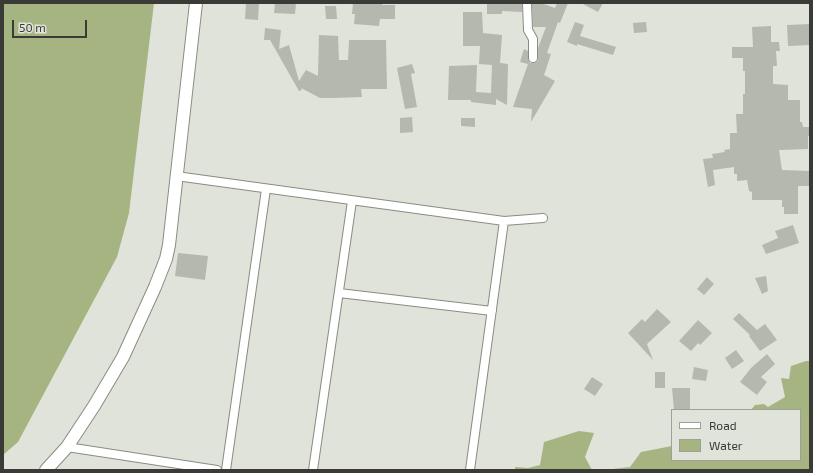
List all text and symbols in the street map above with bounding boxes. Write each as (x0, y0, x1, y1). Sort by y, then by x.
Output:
scale bar (14, 12, 89, 38)
text: 50 m (19, 20, 46, 34)
legend (671, 409, 801, 461)
text: Road (709, 418, 737, 432)
text: Water (709, 438, 743, 452)

